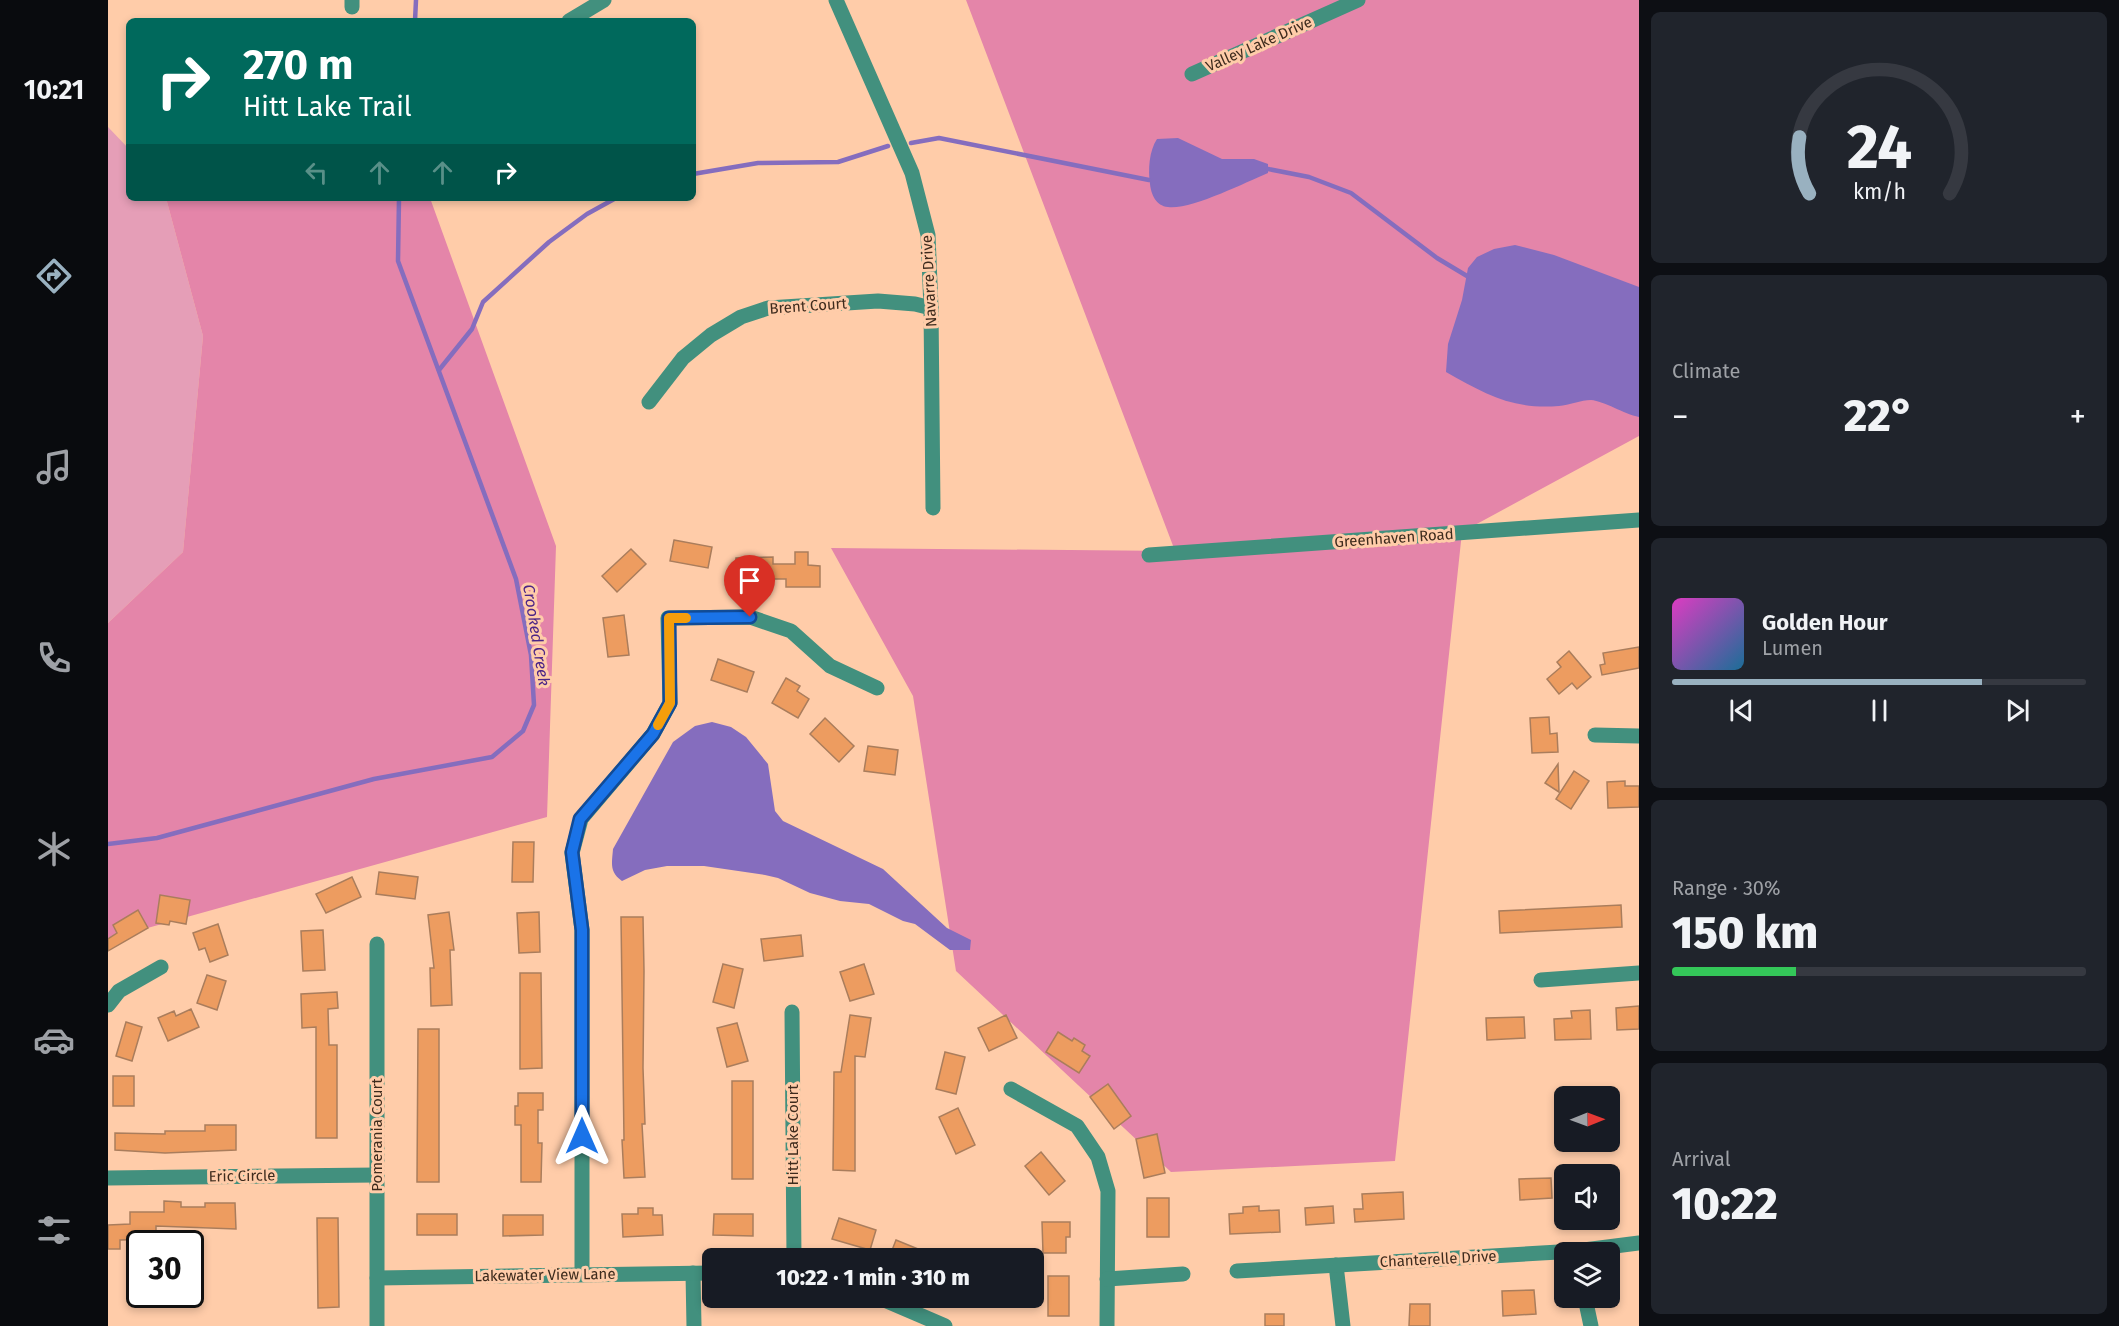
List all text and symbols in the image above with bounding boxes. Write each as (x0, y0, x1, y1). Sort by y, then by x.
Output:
street label: Valley Lake Drive (1203, 13, 1315, 75)
text: 270 m (243, 40, 354, 90)
icon: right (144, 42, 222, 120)
text: 10:21 (24, 74, 84, 106)
text: Hitt Lake Trail (243, 91, 412, 123)
text: 24 (1846, 111, 1912, 186)
icon: left (300, 156, 333, 189)
icon: ahead (363, 156, 396, 189)
icon: ahead (426, 156, 459, 189)
icon: right (489, 156, 522, 189)
text: km/h (1852, 180, 1906, 206)
street label: Navarre Drive (918, 235, 940, 327)
icon: directions (33, 255, 75, 297)
street label: Brent Court (769, 294, 848, 318)
text: Climate (1672, 359, 1740, 383)
text: 22° (1844, 389, 1914, 443)
text: − (1672, 397, 1689, 437)
text: + (2070, 397, 2086, 437)
icon: music (33, 446, 75, 488)
street label: Greenhaven Road (1334, 525, 1454, 551)
pin (724, 555, 775, 617)
icon: arrive (733, 564, 766, 597)
water label: Crooked Creek (519, 583, 554, 688)
text: Golden Hour (1762, 609, 1888, 636)
text: Lumen (1762, 636, 1823, 660)
icon: phone (33, 637, 75, 679)
icon: previous (1725, 694, 1758, 727)
icon: pause (1863, 694, 1896, 727)
icon: next (2001, 694, 2034, 727)
icon: climate (33, 828, 75, 870)
text: Range · 30% (1672, 876, 1781, 900)
text: 150 km (1672, 906, 1818, 960)
icon: car (33, 1019, 75, 1061)
street label: Pomerania Court (368, 1078, 386, 1192)
street label: Hitt Lake Court (784, 1084, 802, 1186)
north arrow (1554, 1086, 1620, 1152)
map controls (1554, 1086, 1620, 1308)
position arrow (550, 1104, 614, 1168)
text: Arrival (1672, 1147, 1731, 1171)
button: sound (1554, 1164, 1620, 1230)
street label: Eric Circle (209, 1166, 275, 1186)
text: 10:22 (1672, 1177, 1778, 1231)
icon: filters (33, 1209, 75, 1251)
speed limit sign: 30 (126, 1230, 204, 1308)
button: layers (1554, 1242, 1620, 1308)
street label: Chanterelle Drive (1379, 1247, 1497, 1271)
text: 10:22 · 1 min · 310 m (776, 1264, 970, 1291)
street label: Lakewater View Lane (474, 1265, 616, 1285)

